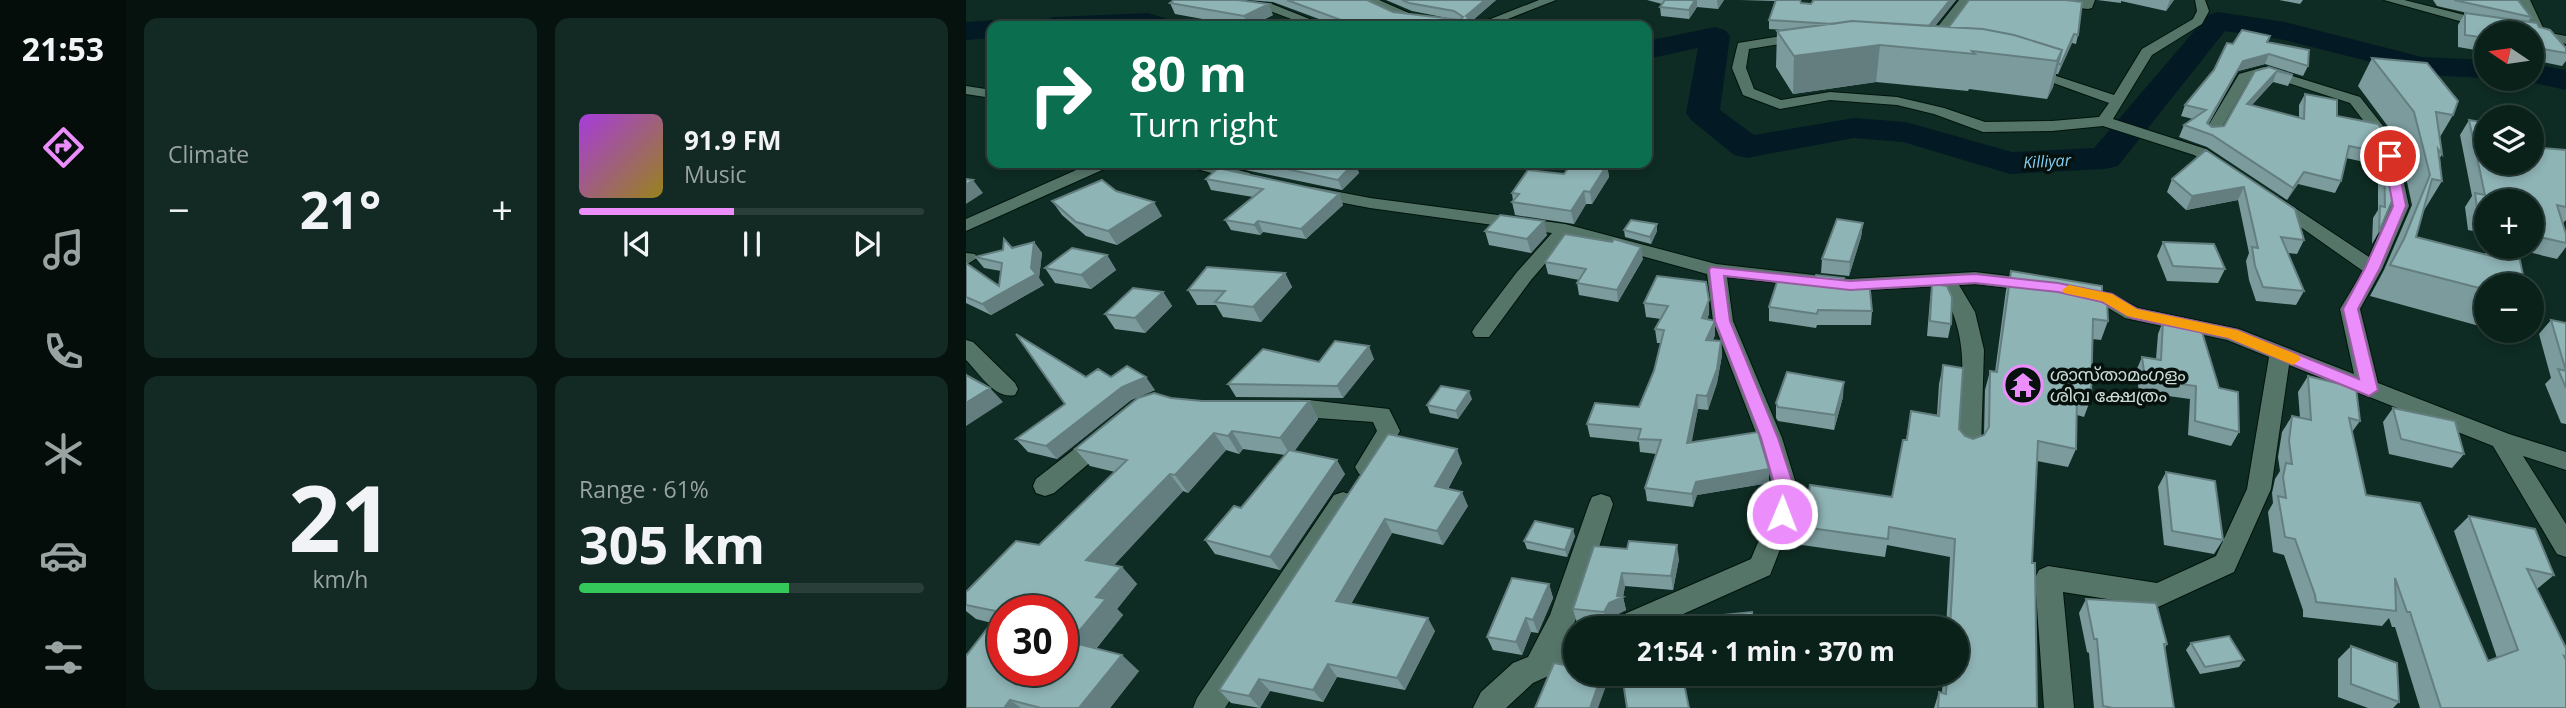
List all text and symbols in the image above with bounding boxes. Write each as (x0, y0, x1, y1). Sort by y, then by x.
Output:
north arrow (2474, 21, 2544, 91)
map controls (2474, 21, 2544, 343)
text: 21:53 (22, 27, 104, 70)
text: 80 m (1130, 40, 1247, 106)
icon: right (1015, 49, 1106, 140)
text: Turn right (1130, 103, 1278, 146)
button: layers (2474, 105, 2544, 175)
text: 91.9 FM (684, 122, 782, 158)
icon: directions (39, 123, 88, 172)
pin (2360, 126, 2420, 186)
icon: arrive (2371, 137, 2409, 175)
text: Climate (168, 138, 249, 170)
water label: Killiyar (2023, 149, 2072, 173)
text: Music (684, 158, 747, 190)
text: 21° (300, 173, 381, 244)
text: − (168, 183, 190, 235)
text: + (491, 183, 513, 235)
button: + (2474, 189, 2544, 259)
icon: music (39, 225, 88, 274)
icon: previous (618, 225, 656, 263)
icon: pause (733, 225, 771, 263)
icon: next (848, 225, 886, 263)
button: − (2474, 273, 2544, 343)
icon: phone (39, 327, 88, 376)
place label: ശാസ്താമംഗളം ശിവ ക്ഷേത്രം (2050, 362, 2186, 407)
temple icon: ശാസ്താമംഗളം ശിവ ക്ഷേത്രം (2002, 364, 2044, 406)
icon: climate (39, 429, 88, 478)
text: 21 (288, 455, 393, 579)
text: Range · 61% (579, 473, 709, 505)
position arrow (1745, 477, 1819, 551)
text: 305 km (579, 508, 765, 579)
icon: car (39, 531, 88, 580)
text: km/h (313, 563, 368, 595)
speed limit sign: 30 (987, 595, 1078, 686)
icon: filters (39, 633, 88, 682)
text: 21:54 · 1 min · 370 m (1637, 633, 1895, 669)

